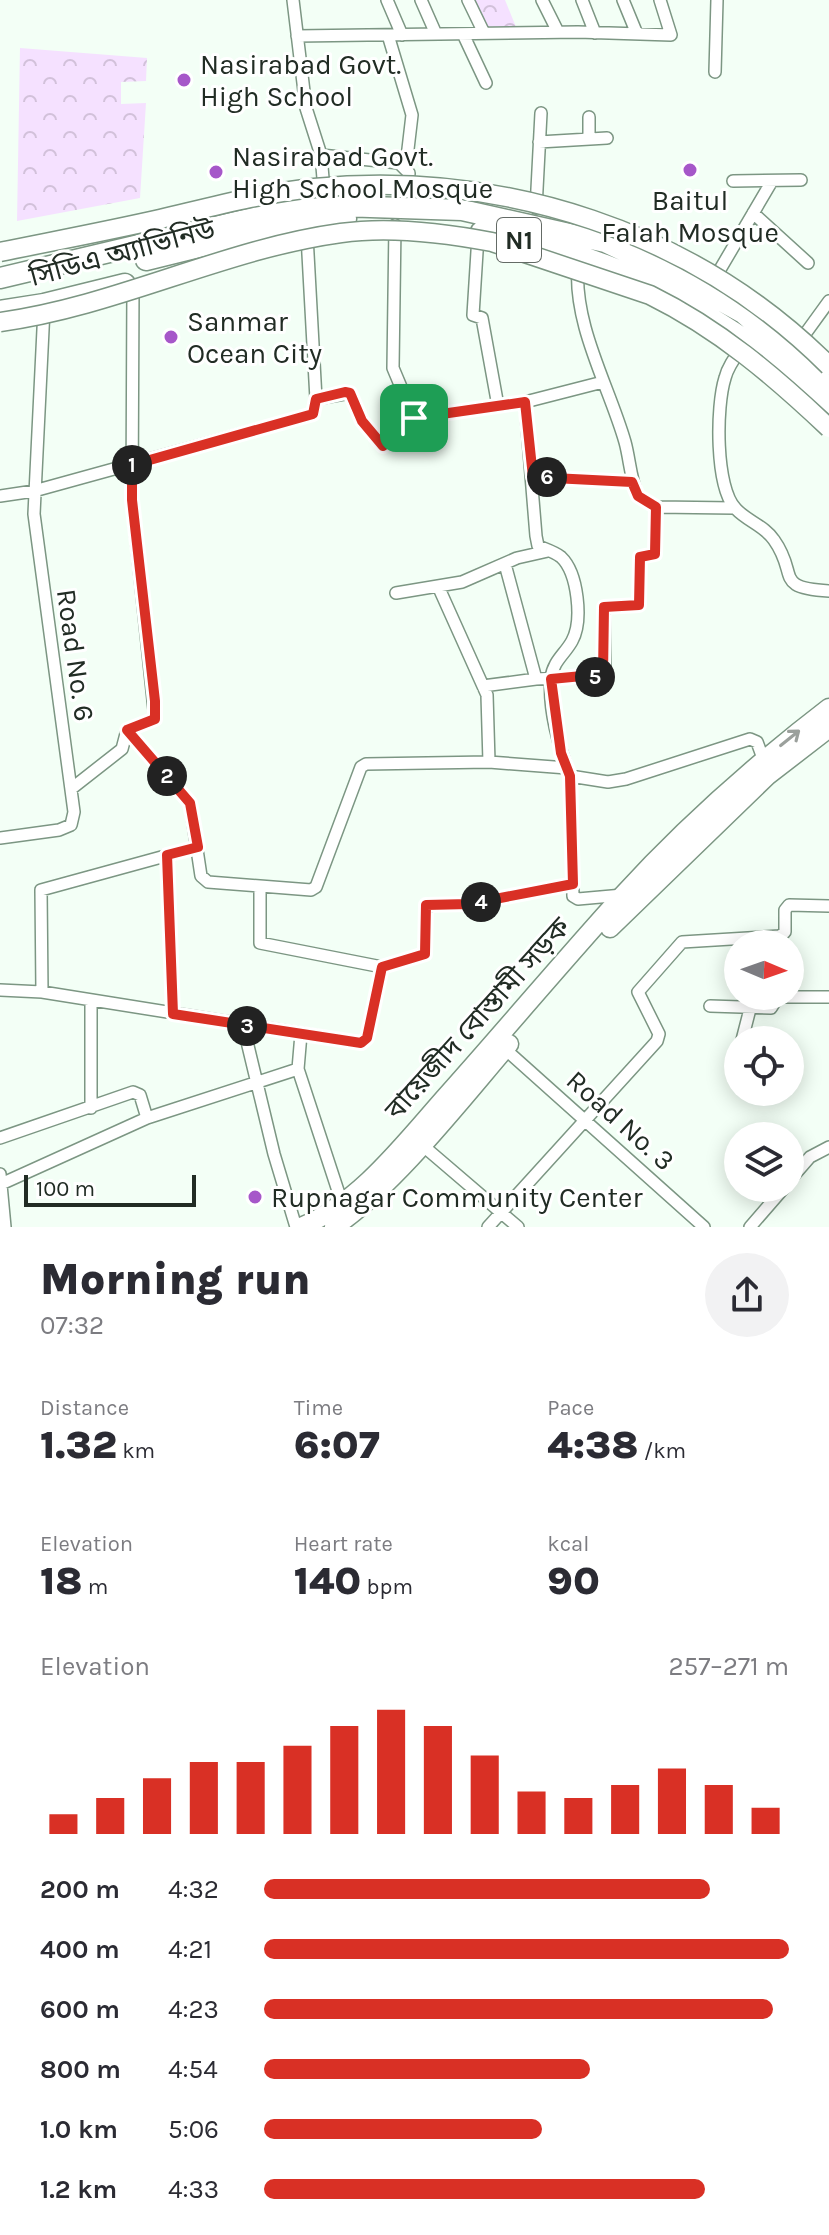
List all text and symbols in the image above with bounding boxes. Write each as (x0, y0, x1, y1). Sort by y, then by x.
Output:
place label: Nasirabad Govt. High School (200, 48, 401, 113)
marker: Nasirabad Govt. High School (175, 71, 193, 89)
place label: Nasirabad Govt. High School Mosque (232, 140, 493, 205)
marker: Baitul Falah Mosque (681, 161, 699, 179)
marker: Nasirabad Govt. High School Mosque (207, 163, 225, 181)
place label: Baitul Falah Mosque (601, 184, 779, 249)
street label: সিডিএ অ্যাভিনিউ (25, 212, 220, 293)
road number: N1 (497, 218, 541, 262)
place label: Sanmar Ocean City (187, 305, 322, 370)
marker: Sanmar Ocean City (162, 328, 180, 346)
pin (380, 384, 448, 452)
icon: arrive (392, 396, 436, 440)
pin: 1 (112, 445, 152, 485)
text: 1 (128, 452, 136, 478)
pin: 6 (527, 457, 567, 497)
text: 6 (540, 464, 554, 490)
street label: Road No. 6 (50, 587, 101, 723)
pin: 5 (575, 657, 615, 697)
text: 5 (589, 664, 601, 690)
one-way arrow (779, 729, 800, 747)
pin: 2 (147, 756, 187, 796)
text: 2 (160, 763, 174, 789)
pin: 4 (461, 882, 501, 922)
text: 4 (474, 889, 488, 915)
street label: বায়েজীদ বোস্তামী সড়ক (377, 910, 577, 1127)
north arrow (724, 930, 804, 1010)
map controls (724, 930, 804, 1202)
pin: 3 (227, 1006, 267, 1046)
text: 3 (240, 1013, 254, 1039)
button: locate (724, 1026, 804, 1106)
street label: Road No. 3 (560, 1063, 681, 1177)
button: layers (724, 1122, 804, 1202)
scale bar (24, 1171, 196, 1207)
text: 100 m (36, 1176, 95, 1202)
place label: Rupnagar Community Center (271, 1181, 643, 1214)
marker: Rupnagar Community Center (246, 1188, 264, 1206)
button: share (705, 1253, 789, 1337)
text: Morning run (40, 1254, 311, 1305)
text: 07:32 (40, 1310, 104, 1341)
text: Distance (40, 1395, 129, 1421)
text: Time (294, 1395, 343, 1421)
text: Pace (547, 1395, 594, 1421)
text: 1.32 (40, 1421, 117, 1468)
text: 6:07 (294, 1421, 380, 1468)
text: 4:38 (547, 1421, 639, 1468)
text: km (117, 1438, 155, 1464)
text: /km (639, 1438, 686, 1464)
text: Elevation (40, 1531, 133, 1557)
text: Heart rate (294, 1531, 393, 1557)
text: kcal (547, 1531, 589, 1557)
text: 18 (40, 1557, 83, 1604)
text: 140 (294, 1557, 361, 1604)
text: 90 (547, 1557, 600, 1604)
text: m (83, 1574, 108, 1600)
text: bpm (361, 1574, 413, 1600)
text: Elevation (40, 1651, 150, 1682)
text: 257–271 m (668, 1651, 789, 1682)
text: 200 m (40, 1874, 120, 1905)
text: 4:32 (168, 1874, 219, 1905)
text: 400 m (40, 1934, 120, 1965)
text: 4:21 (168, 1934, 212, 1965)
text: 600 m (40, 1994, 120, 2025)
text: 4:23 (168, 1994, 219, 2025)
text: 800 m (40, 2054, 121, 2085)
text: 4:54 (168, 2054, 218, 2085)
text: 1.0 km (40, 2114, 118, 2145)
text: 5:06 (168, 2114, 219, 2145)
text: 1.2 km (40, 2174, 117, 2205)
text: 4:33 (168, 2174, 219, 2205)

